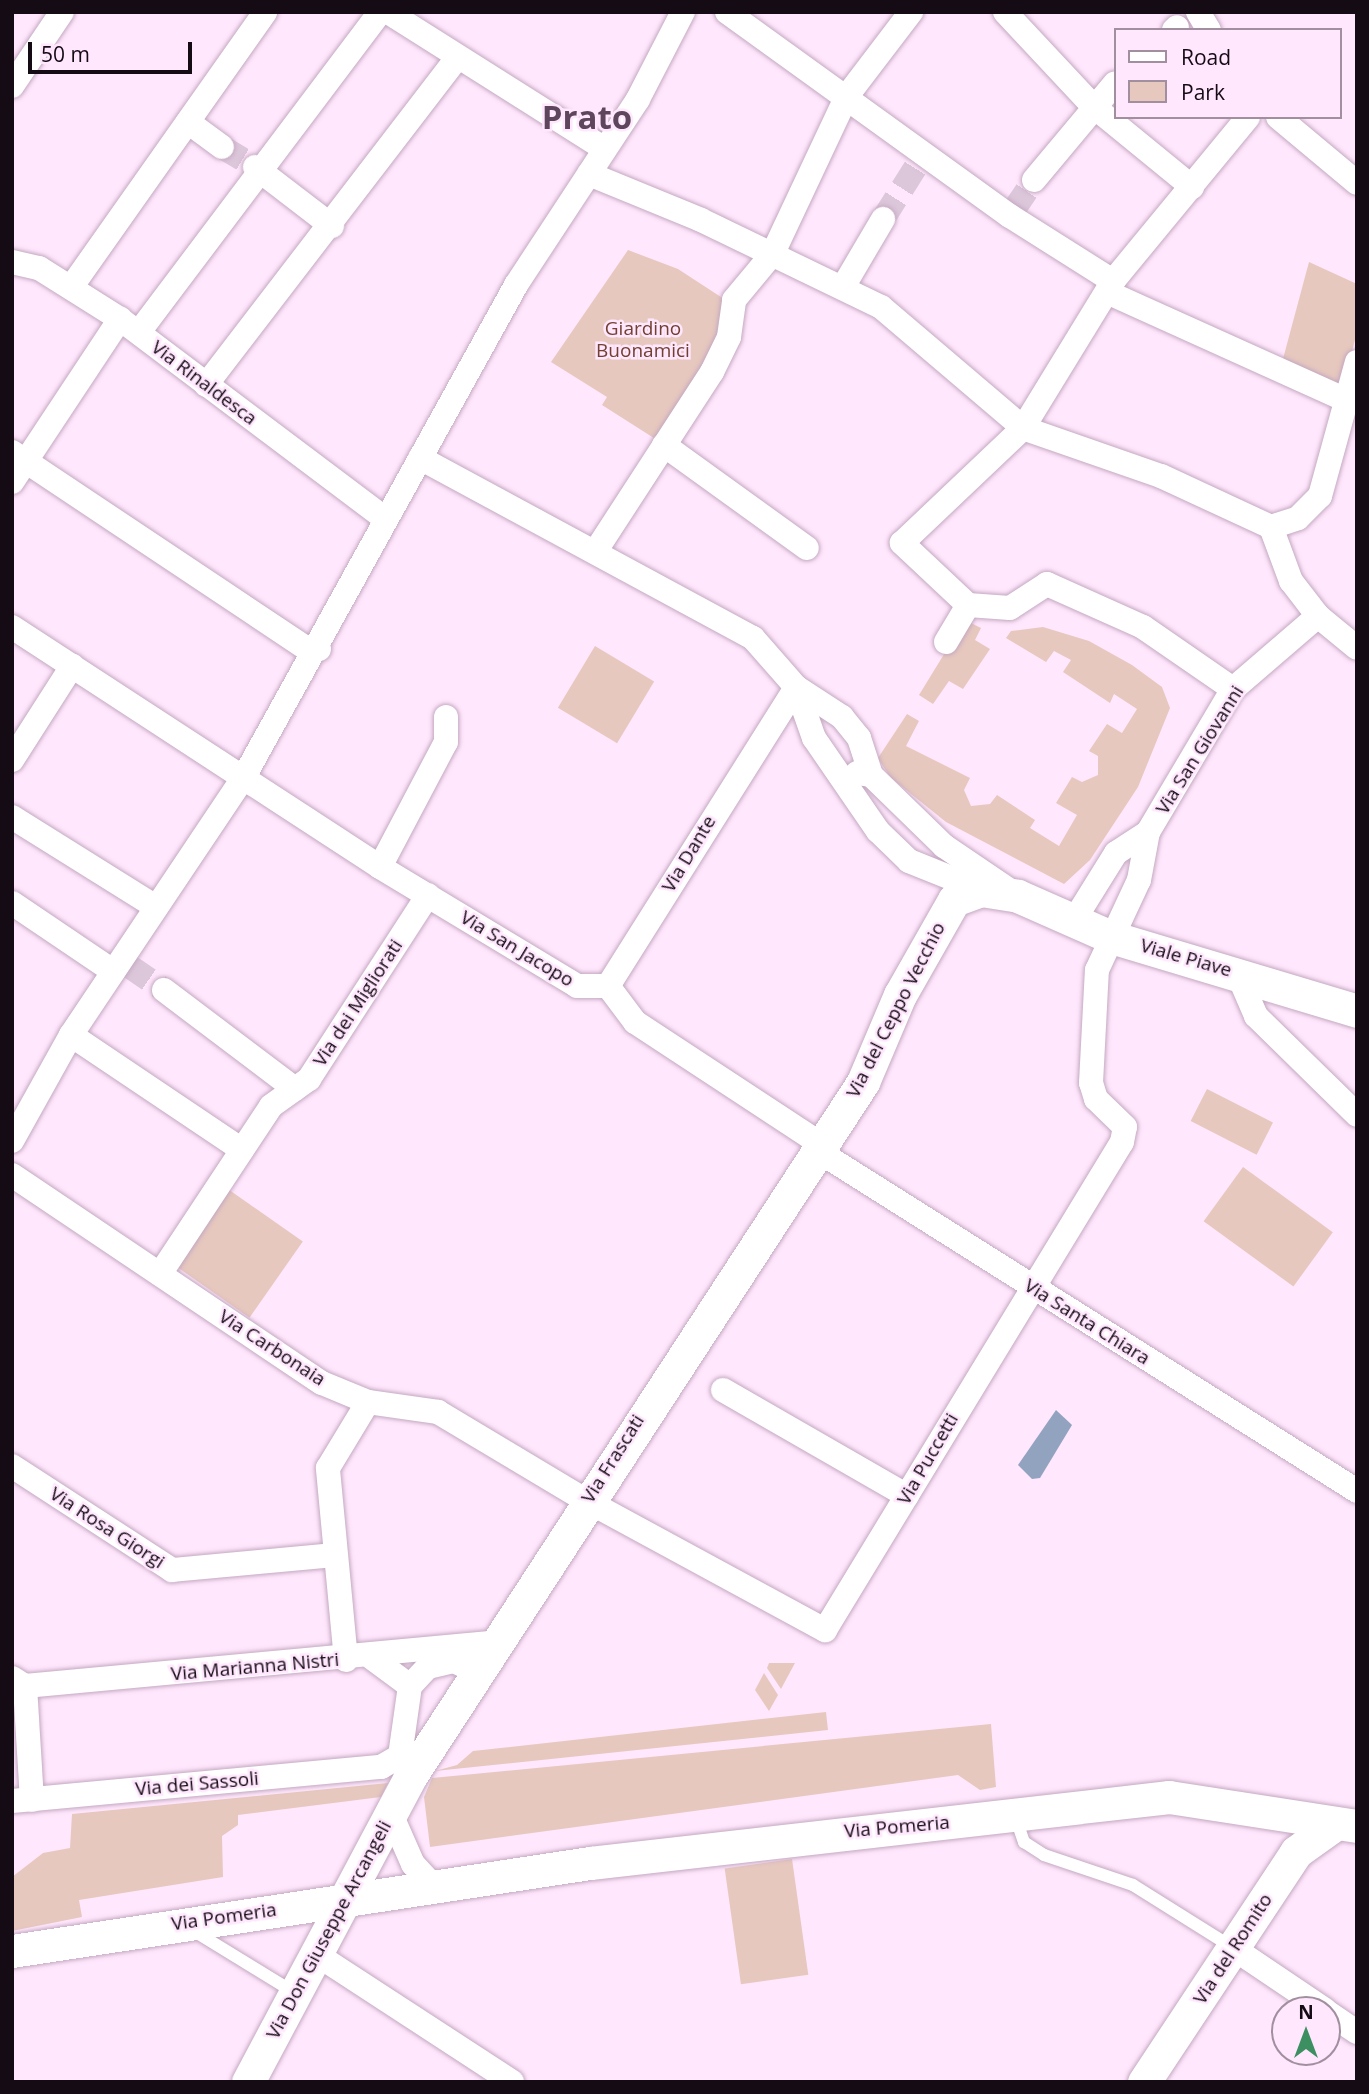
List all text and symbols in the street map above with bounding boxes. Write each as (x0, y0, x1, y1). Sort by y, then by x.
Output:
scale bar (32, 28, 196, 72)
legend (1114, 28, 1341, 119)
text: 50 m (41, 40, 90, 68)
text: Road (1181, 43, 1231, 71)
text: Park (1181, 78, 1225, 106)
district label: Prato (542, 97, 632, 137)
park label: Giardino Buonamici (596, 318, 690, 362)
street label: Via Rinaldesca (147, 336, 261, 430)
street label: Via San Giovanni (1151, 681, 1249, 819)
street label: Via Dante (657, 812, 721, 896)
street label: Via San Jacopo (456, 906, 578, 992)
street label: Via del Ceppo Vecchio (842, 918, 950, 1102)
street label: Viale Piave (1138, 934, 1234, 982)
street label: Via dei Migliorati (308, 935, 408, 1071)
street label: Via Santa Chiara (1020, 1274, 1154, 1370)
street label: Via Carbonaia (214, 1305, 330, 1391)
street label: Via Puccetti (893, 1409, 963, 1509)
street label: Via Frascati (577, 1411, 649, 1507)
street label: Via Rosa Giorgi (45, 1482, 169, 1574)
street label: Via Marianna Nistri (170, 1648, 340, 1686)
street label: Via dei Sassoli (134, 1767, 260, 1801)
street label: Via Pomeria (843, 1811, 951, 1843)
street label: Via Don Giuseppe Arcangeli (262, 1817, 396, 2043)
street label: Via del Romito (1189, 1889, 1277, 2009)
street label: Via Pomeria (170, 1898, 278, 1936)
north arrow (1271, 1996, 1341, 2066)
text: N (1298, 1999, 1314, 2025)

